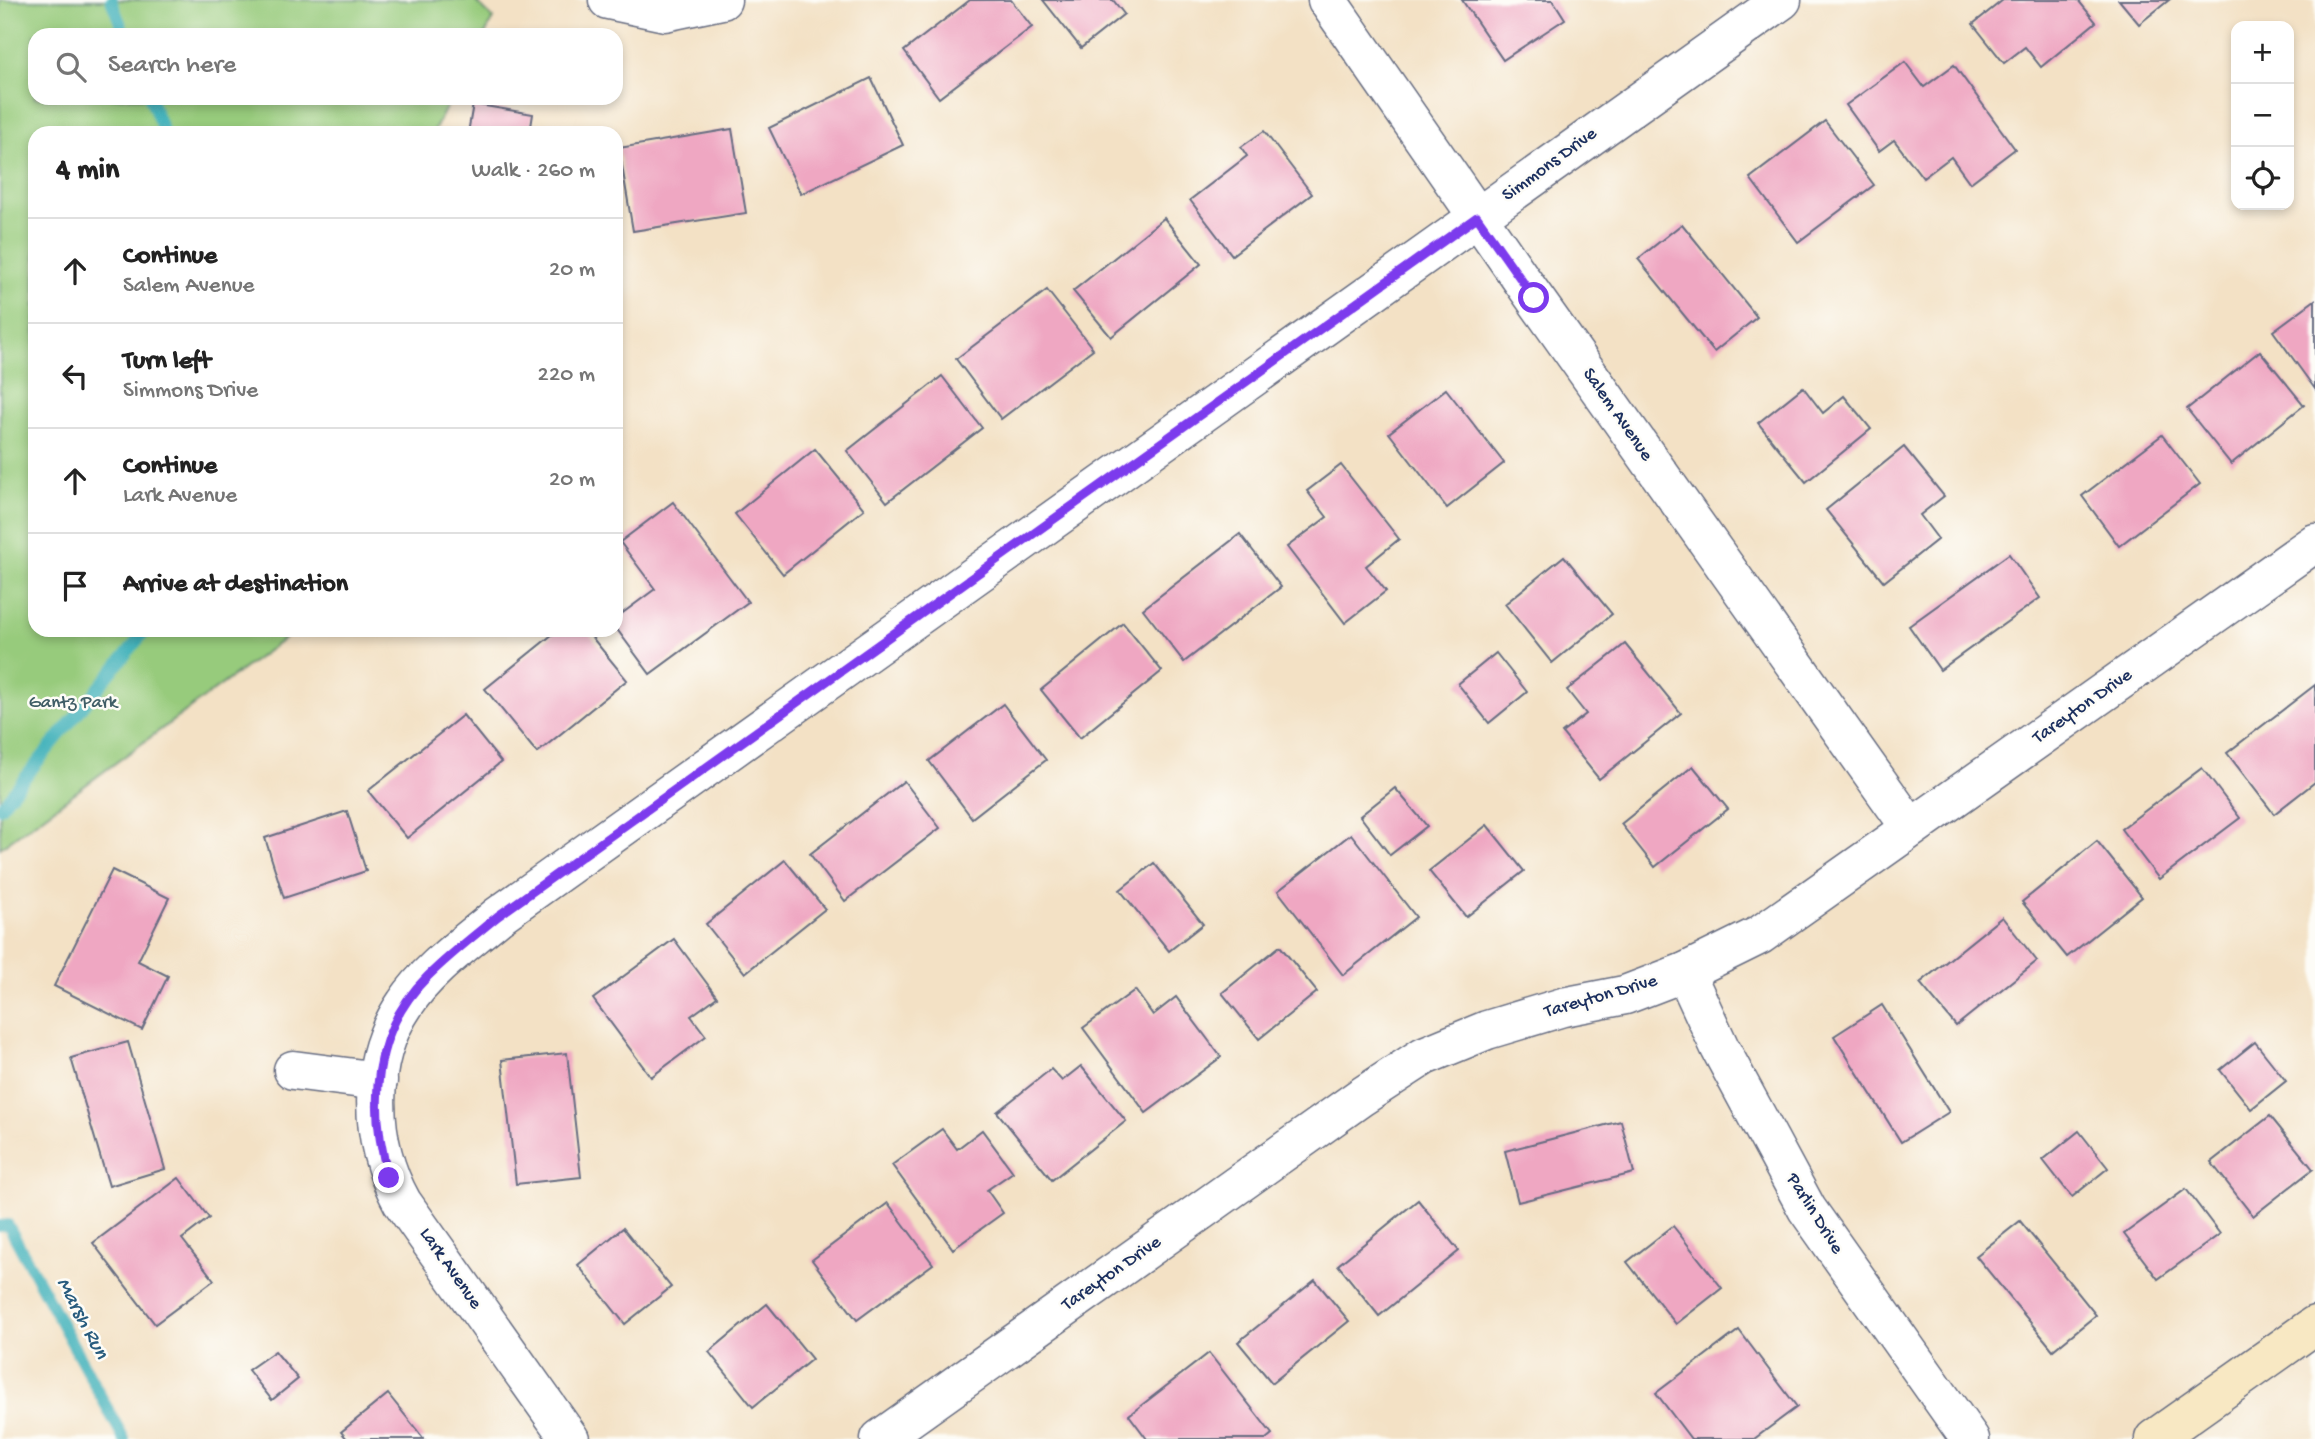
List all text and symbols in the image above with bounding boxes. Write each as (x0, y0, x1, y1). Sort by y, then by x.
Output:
map controls (2231, 21, 2294, 210)
button: + (2231, 21, 2294, 84)
search box (28, 28, 623, 105)
icon: search (52, 48, 90, 86)
text: Search here (108, 51, 236, 82)
button: − (2231, 84, 2294, 147)
street label: Simmons Drive (1498, 123, 1602, 207)
button: locate (2231, 147, 2294, 210)
text: 4 min (56, 154, 119, 189)
text: Walk · 260 m (471, 158, 595, 185)
text: Continue (123, 242, 217, 273)
icon: ahead (56, 252, 94, 290)
text: 20 m (549, 257, 595, 284)
text: Salem Avenue (123, 273, 254, 300)
route start (1518, 282, 1549, 313)
text: Turn left (123, 347, 211, 378)
icon: left (56, 357, 94, 395)
text: 220 m (538, 362, 595, 389)
street label: Salem Avenue (1576, 364, 1658, 466)
text: Simmons Drive (123, 378, 258, 405)
text: Continue (123, 452, 217, 483)
icon: ahead (56, 462, 94, 500)
text: 20 m (549, 467, 595, 494)
text: Lark Avenue (123, 483, 237, 510)
icon: arrive (56, 567, 94, 605)
text: Arrive at destination (123, 570, 348, 601)
street label: Tareyton Drive (2028, 664, 2137, 750)
park label: Gantz Park (29, 692, 119, 715)
street label: Tareyton Drive (1541, 970, 1660, 1024)
route end (373, 1162, 404, 1193)
street label: Parlin Drive (1780, 1168, 1848, 1259)
street label: Lark Avenue (414, 1224, 487, 1314)
street label: Tareyton Drive (1057, 1231, 1166, 1317)
water label: Marsh Run (49, 1274, 113, 1365)

